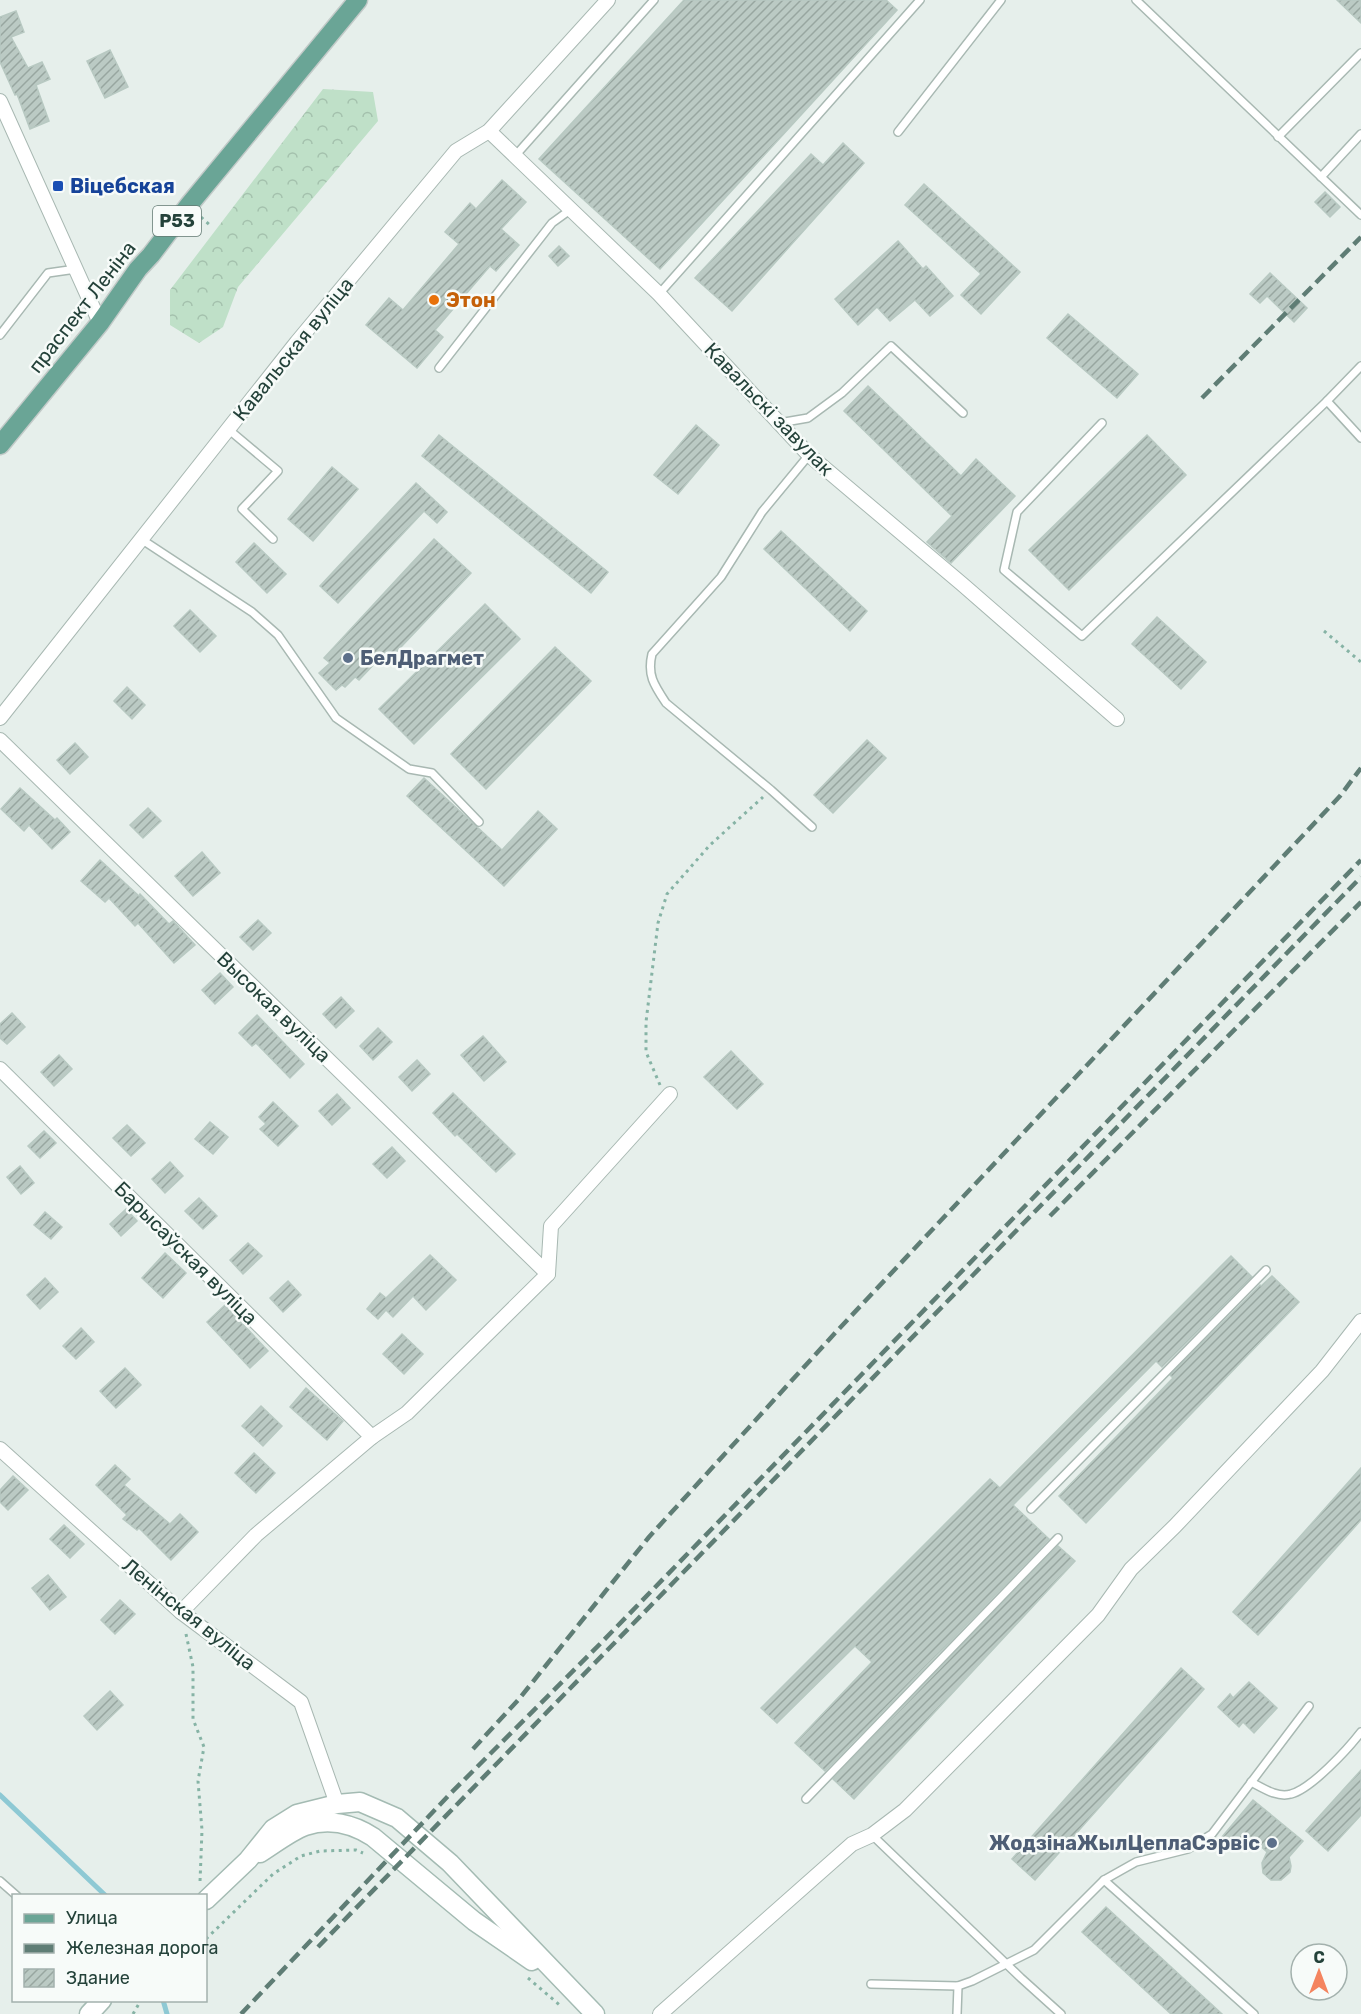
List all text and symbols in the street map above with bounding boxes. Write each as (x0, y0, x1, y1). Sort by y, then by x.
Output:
place label: Віцебская (70, 174, 175, 198)
marker: Віцебская (51, 179, 65, 193)
road number: Р53 (153, 206, 201, 236)
street label: праспект Леніна (23, 236, 141, 378)
street label: Кавальская вуліца (228, 272, 358, 426)
place label: Этон (446, 288, 496, 312)
marker: Этон (427, 293, 441, 307)
street label: Кавальскі завулак (699, 338, 839, 481)
place label: БелДрагмет (360, 646, 484, 670)
marker: БелДрагмет (341, 651, 355, 665)
street label: Высокая вуліца (212, 947, 336, 1067)
street label: Барысаўская вуліца (109, 1176, 263, 1330)
street label: Ленінская вуліца (118, 1553, 260, 1675)
place label: ЖодзінаЖылЦеплаСэрвіс (989, 1831, 1260, 1855)
marker: ЖодзінаЖылЦеплаСэрвіс (1265, 1836, 1279, 1850)
legend (12, 1894, 207, 2002)
text: Улица (66, 1907, 118, 1929)
text: Железная дорога (66, 1937, 219, 1959)
north arrow (1289, 1942, 1349, 2002)
text: С (1313, 1948, 1325, 1967)
text: Здание (66, 1967, 130, 1989)

